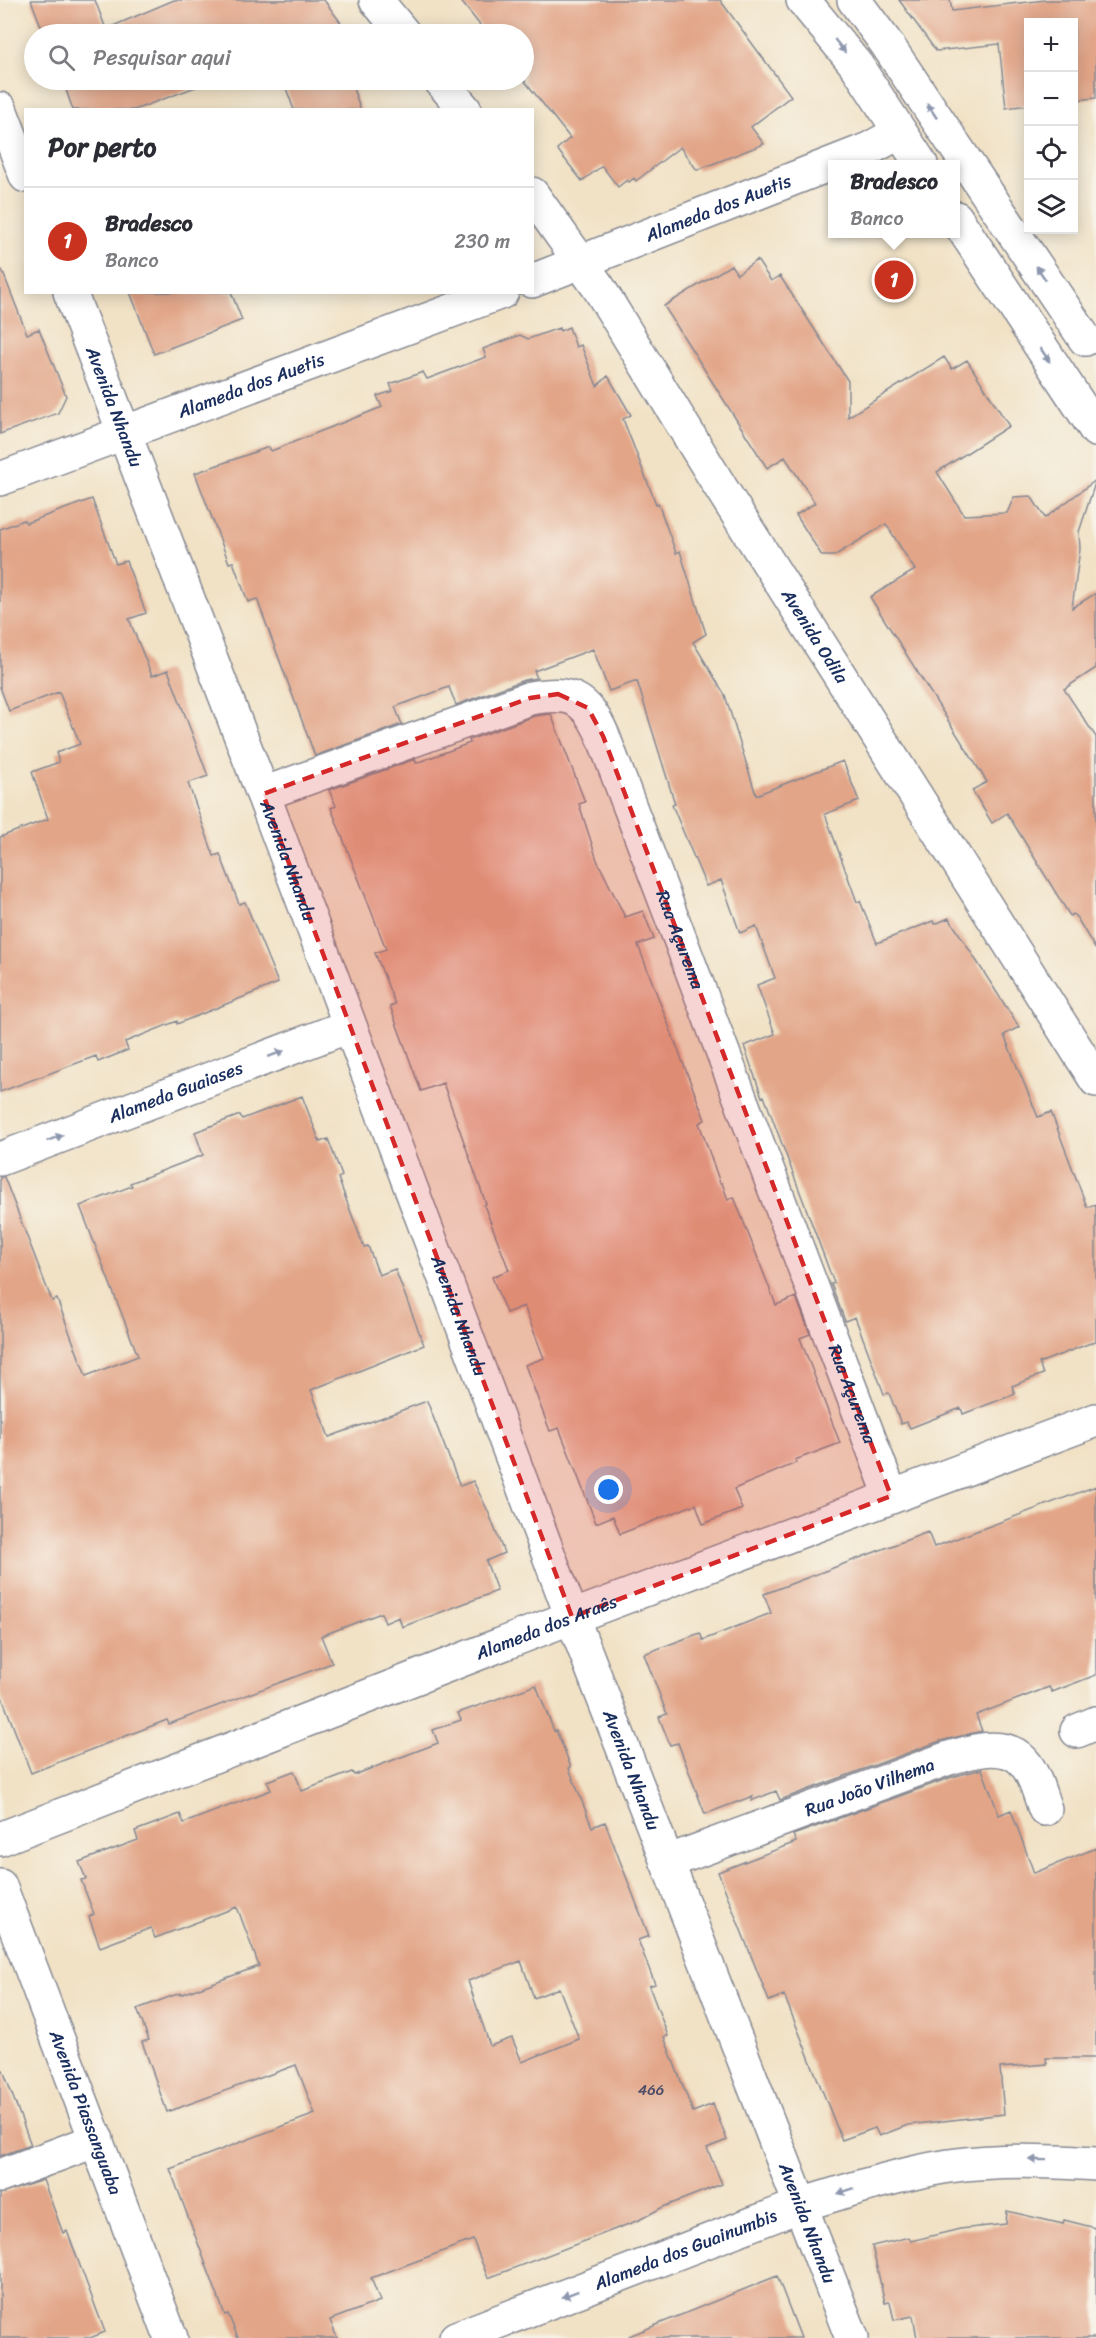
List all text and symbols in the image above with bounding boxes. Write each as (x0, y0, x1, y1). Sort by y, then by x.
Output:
map controls (1024, 18, 1078, 234)
button: + (1024, 18, 1078, 72)
search box (24, 24, 534, 90)
text: Pesquisar aqui (93, 38, 231, 77)
one-way arrow (833, 38, 845, 53)
icon: search (45, 41, 78, 74)
button: − (1024, 72, 1078, 126)
one-way arrow (927, 103, 938, 119)
text: Por perto (48, 124, 156, 170)
button: locate (1024, 126, 1078, 180)
popup (828, 160, 960, 238)
text: Bradesco (850, 162, 938, 201)
street label: Alameda dos Auetis (639, 165, 797, 252)
button: layers (1024, 180, 1078, 234)
text: Banco (850, 201, 904, 236)
text: Bradesco (105, 204, 193, 243)
text: 1 (63, 224, 72, 259)
text: 230 m (454, 224, 510, 259)
text: Banco (105, 243, 159, 278)
pin: 1 (874, 258, 914, 302)
one-way arrow (1035, 265, 1046, 281)
street label: Avenida Nhandu (76, 341, 152, 472)
street label: Alameda dos Auetis (172, 343, 330, 428)
one-way arrow (1039, 347, 1050, 363)
street label: Avenida Odila (772, 581, 858, 691)
street label: Avenida Nhandu (250, 795, 325, 926)
street label: Rua Açurema (647, 885, 714, 995)
one-way arrow (267, 1048, 285, 1058)
street label: Alameda Guaiases (103, 1052, 248, 1133)
one-way arrow (46, 1133, 64, 1143)
street label: Avenida Nhandu (421, 1250, 496, 1381)
street label: Rua Açurema (819, 1340, 886, 1449)
your location (594, 1475, 623, 1504)
street label: Alameda dos Araês (470, 1585, 623, 1669)
street label: Avenida Nhandu (593, 1704, 669, 1835)
street label: Rua João Vilhema (800, 1749, 939, 1826)
street label: Avenida Piassanguaba (39, 2024, 131, 2199)
house number: 466 (638, 2077, 664, 2103)
one-way arrow (1028, 2156, 1047, 2165)
street label: Avenida Nhandu (769, 2157, 845, 2288)
one-way arrow (837, 2186, 855, 2196)
street label: Alameda dos Guainumbis (588, 2199, 782, 2300)
one-way arrow (561, 2289, 579, 2299)

